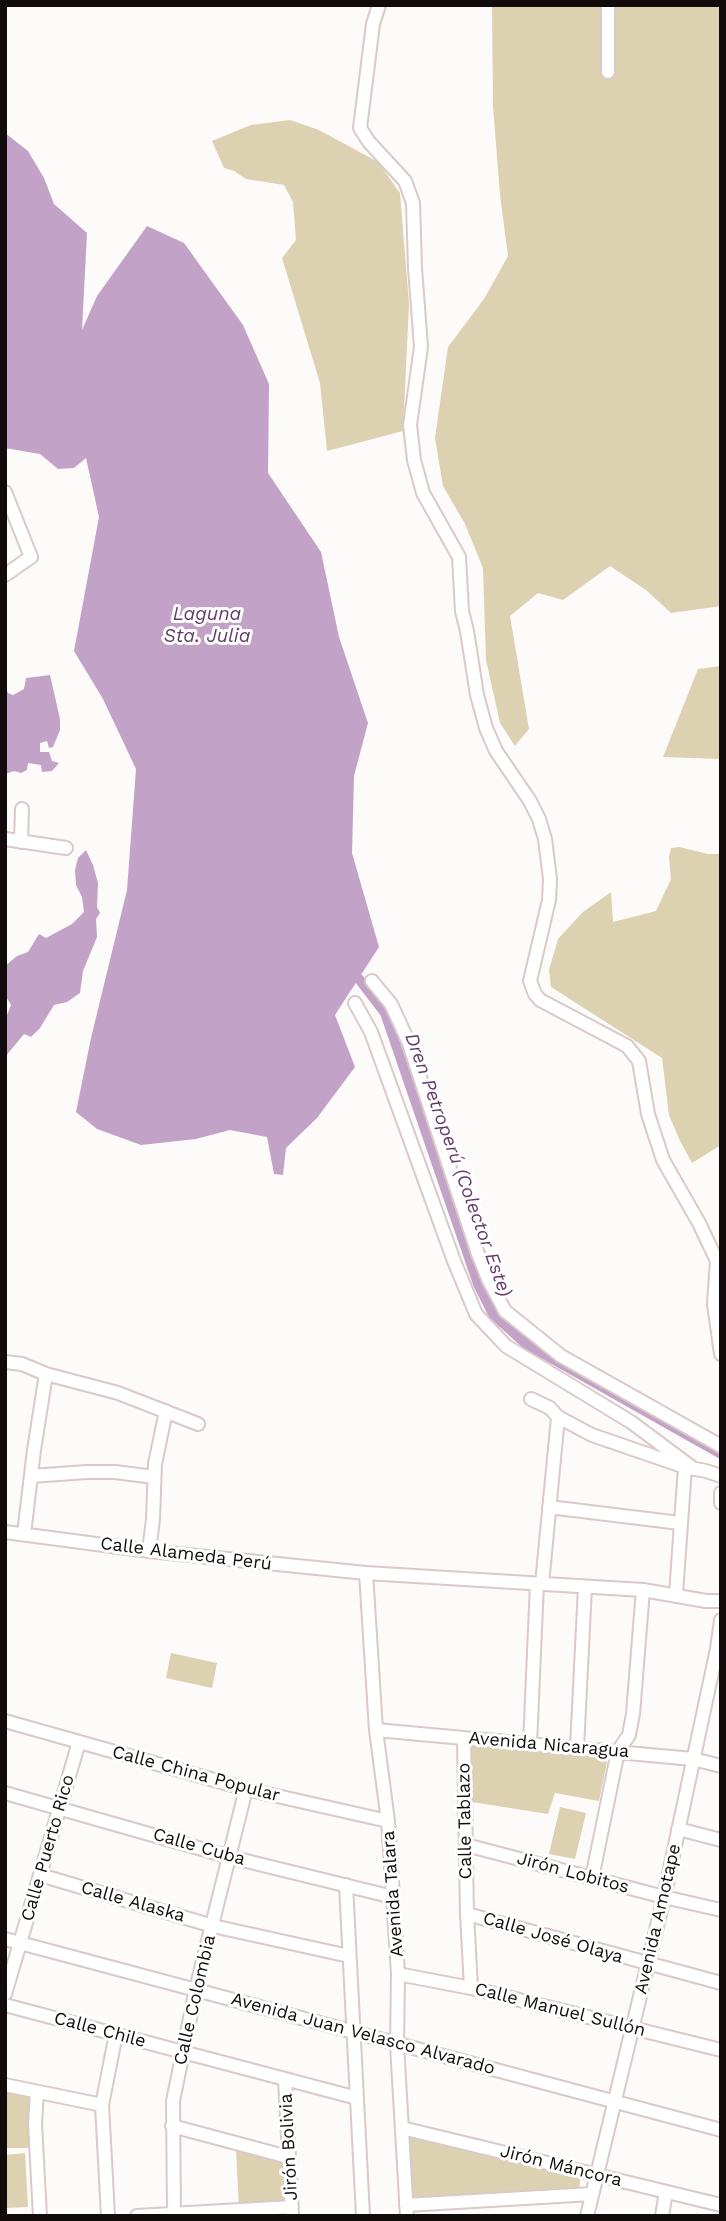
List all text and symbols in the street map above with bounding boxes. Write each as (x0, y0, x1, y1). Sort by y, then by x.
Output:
water label: Laguna Sta. Julia (164, 603, 250, 647)
water label: Dren Petroperú (Colector Este) (400, 1030, 516, 1300)
street label: Calle Alameda Perú (99, 1533, 273, 1575)
street label: Avenida Nicaragua (468, 1727, 630, 1763)
street label: Calle China Popular (110, 1741, 282, 1807)
street label: Calle Tablazo (453, 1763, 477, 1879)
street label: Calle Puerto Rico (17, 1772, 79, 1924)
street label: Calle Cuba (150, 1824, 248, 1870)
street label: Avenida Talara (378, 1830, 408, 1958)
street label: Avenida Amotape (630, 1842, 686, 1996)
street label: Jirón Lobitos (515, 1848, 631, 1898)
street label: Calle Alaska (78, 1877, 188, 1927)
street label: Calle José Olaya (480, 1908, 626, 1968)
street label: Calle Colombia (170, 1933, 220, 2067)
street label: Calle Manuel Sullón (472, 1978, 648, 2042)
street label: Avenida Juan Velasco Alvarado (229, 1988, 497, 2080)
street label: Calle Chile (52, 2007, 148, 2053)
street label: Jirón Bolivia (275, 2093, 303, 2201)
street label: Jirón Máncora (498, 2140, 624, 2192)

